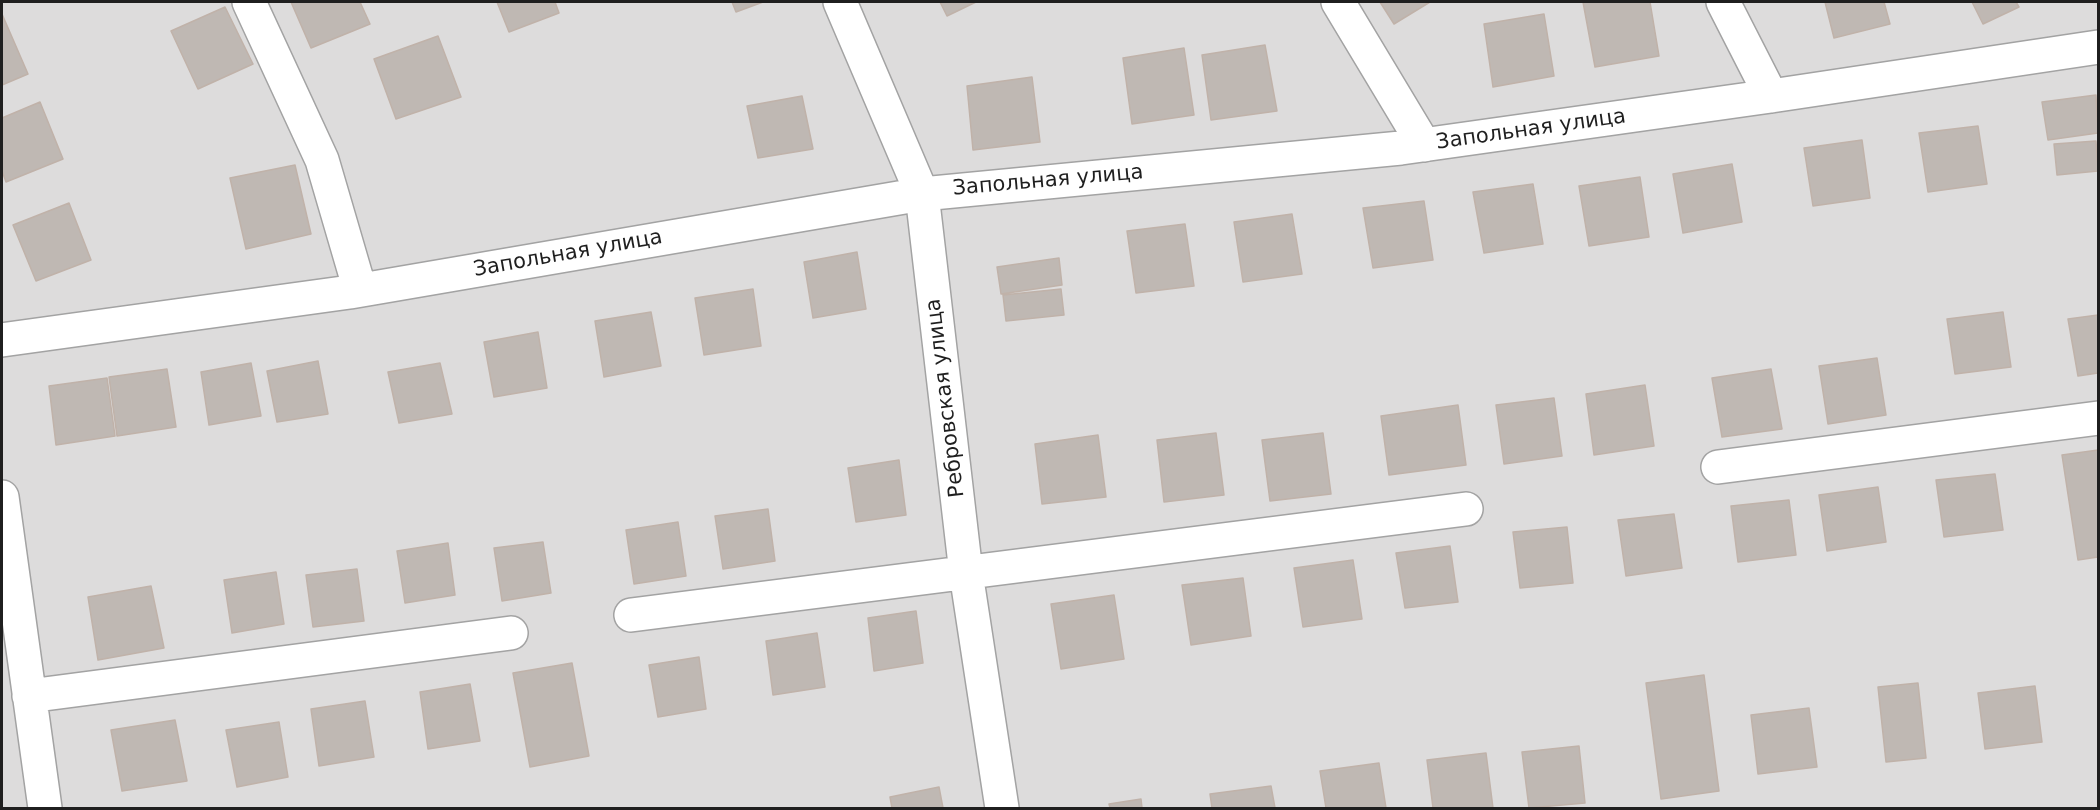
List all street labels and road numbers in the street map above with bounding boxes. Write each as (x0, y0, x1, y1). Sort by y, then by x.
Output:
street label: Запольная улица (1435, 104, 1627, 156)
street label: Запольная улица (952, 160, 1144, 202)
street label: Запольная улица (472, 225, 664, 283)
street label: Ребровская улица (921, 297, 971, 499)

